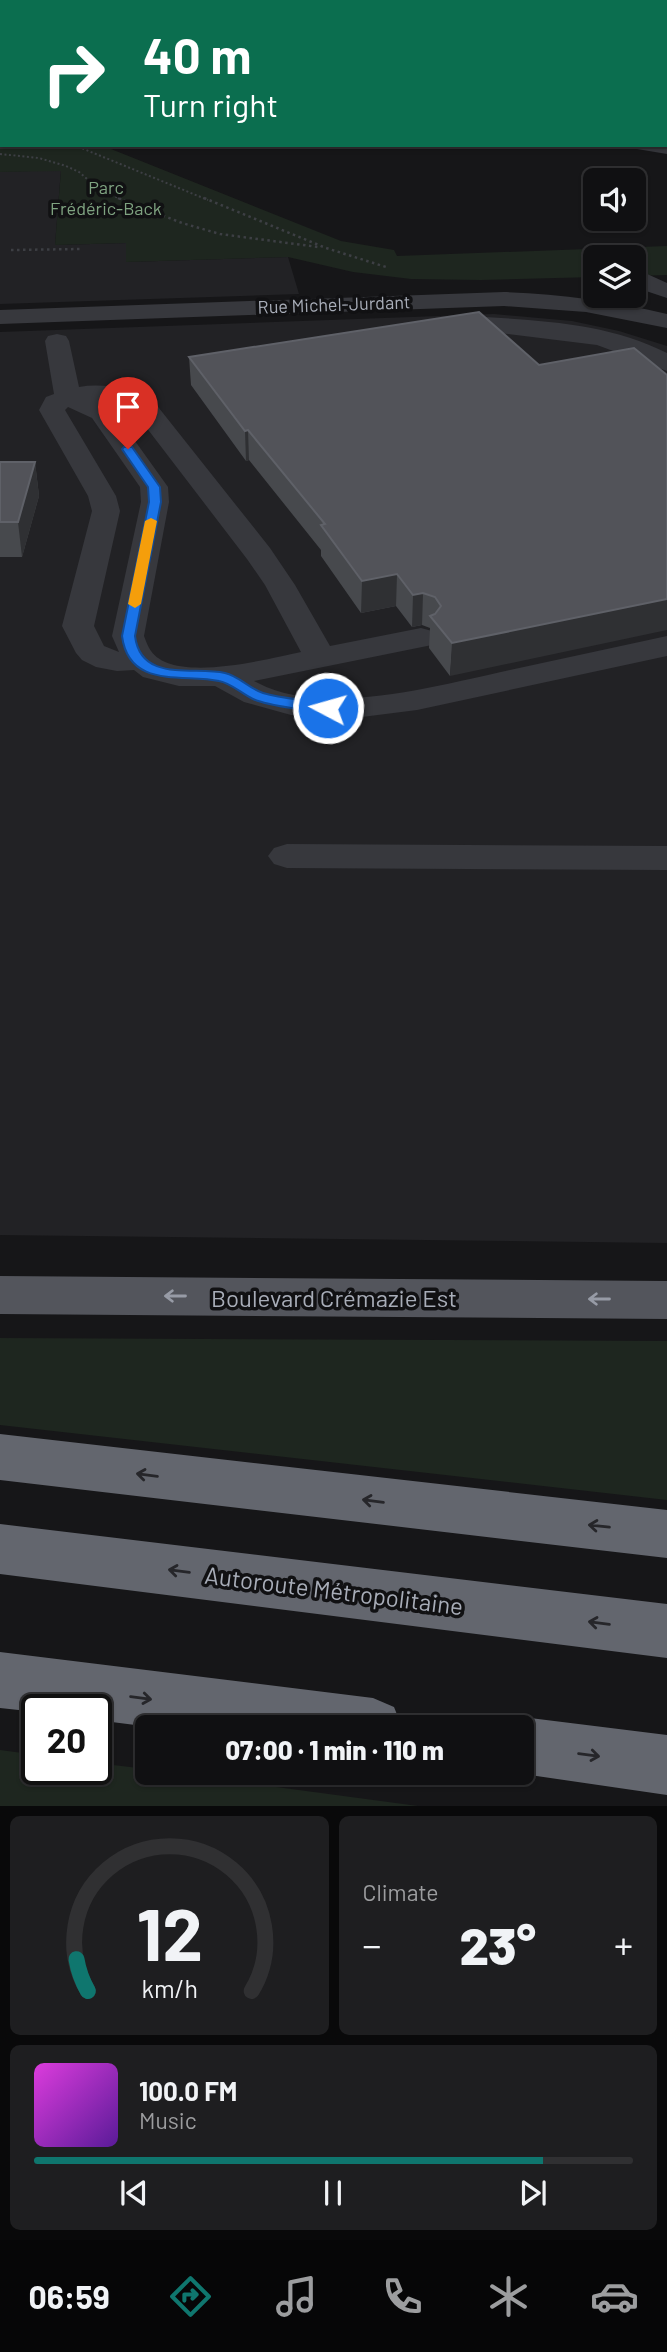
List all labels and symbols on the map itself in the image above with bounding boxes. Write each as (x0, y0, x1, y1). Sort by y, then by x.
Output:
park label: Parc Frédéric-Back (50, 176, 162, 219)
street label: Rue Michel-Jurdant (257, 290, 411, 318)
pin (98, 377, 158, 449)
position arrow (291, 671, 365, 745)
street label: Boulevard Crémazie Est (211, 1283, 457, 1312)
one-way arrow (164, 1289, 187, 1303)
one-way arrow (588, 1292, 611, 1306)
one-way arrow (136, 1468, 159, 1481)
one-way arrow (362, 1494, 385, 1507)
one-way arrow (588, 1520, 611, 1533)
street label: Autoroute Métropolitaine (203, 1560, 465, 1620)
one-way arrow (168, 1565, 191, 1578)
one-way arrow (588, 1616, 611, 1629)
one-way arrow (129, 1691, 151, 1704)
speed limit sign: 20 (21, 1694, 112, 1785)
one-way arrow (577, 1748, 600, 1761)

